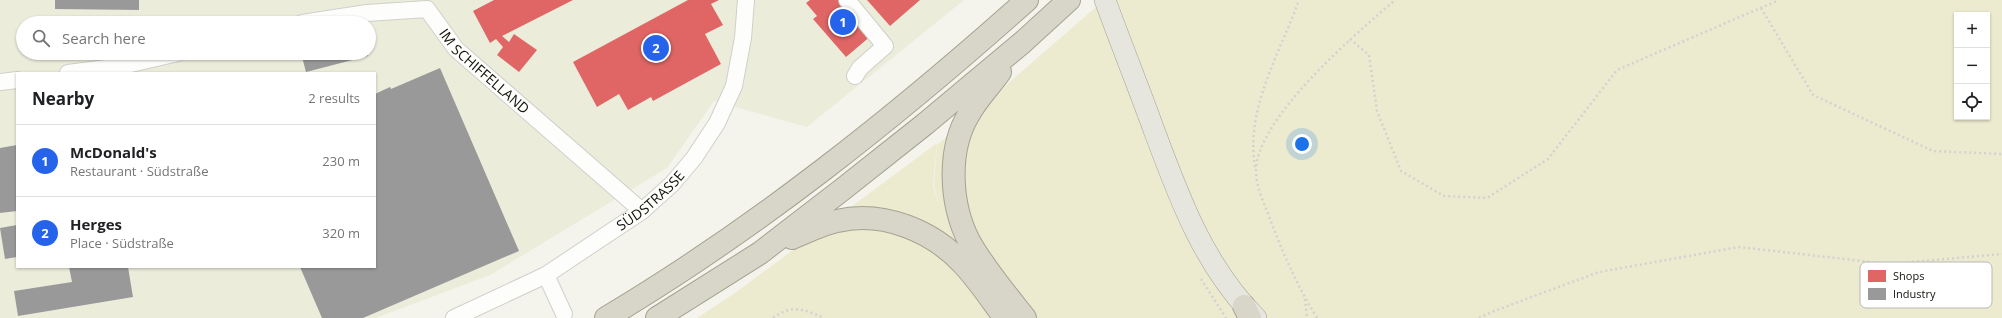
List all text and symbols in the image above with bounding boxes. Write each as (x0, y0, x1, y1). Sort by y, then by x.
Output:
pin: 1 (830, 7, 856, 37)
map controls (1954, 12, 1990, 120)
button: + (1954, 12, 1990, 48)
search box (16, 16, 376, 60)
street label: IM SCHIFFELLAND (435, 25, 534, 118)
icon: search (30, 27, 52, 49)
text: Search here (62, 28, 146, 48)
pin: 2 (643, 33, 669, 63)
button: − (1954, 48, 1990, 84)
button: locate (1954, 84, 1990, 120)
text: Nearby (32, 87, 94, 110)
text: 2 results (308, 89, 360, 107)
your location (1292, 134, 1312, 154)
text: McDonald's (70, 142, 157, 162)
text: 1 (41, 152, 49, 170)
text: 230 m (322, 152, 360, 170)
text: Restaurant · Südstraße (70, 162, 208, 180)
street label: SÜDSTRASSE (612, 166, 688, 235)
text: Herges (70, 214, 122, 234)
text: 2 (41, 224, 49, 242)
text: 320 m (322, 224, 360, 242)
text: Place · Südstraße (70, 234, 174, 252)
legend (1860, 262, 1992, 308)
text: Shops (1893, 268, 1924, 283)
text: Industry (1893, 286, 1936, 301)

